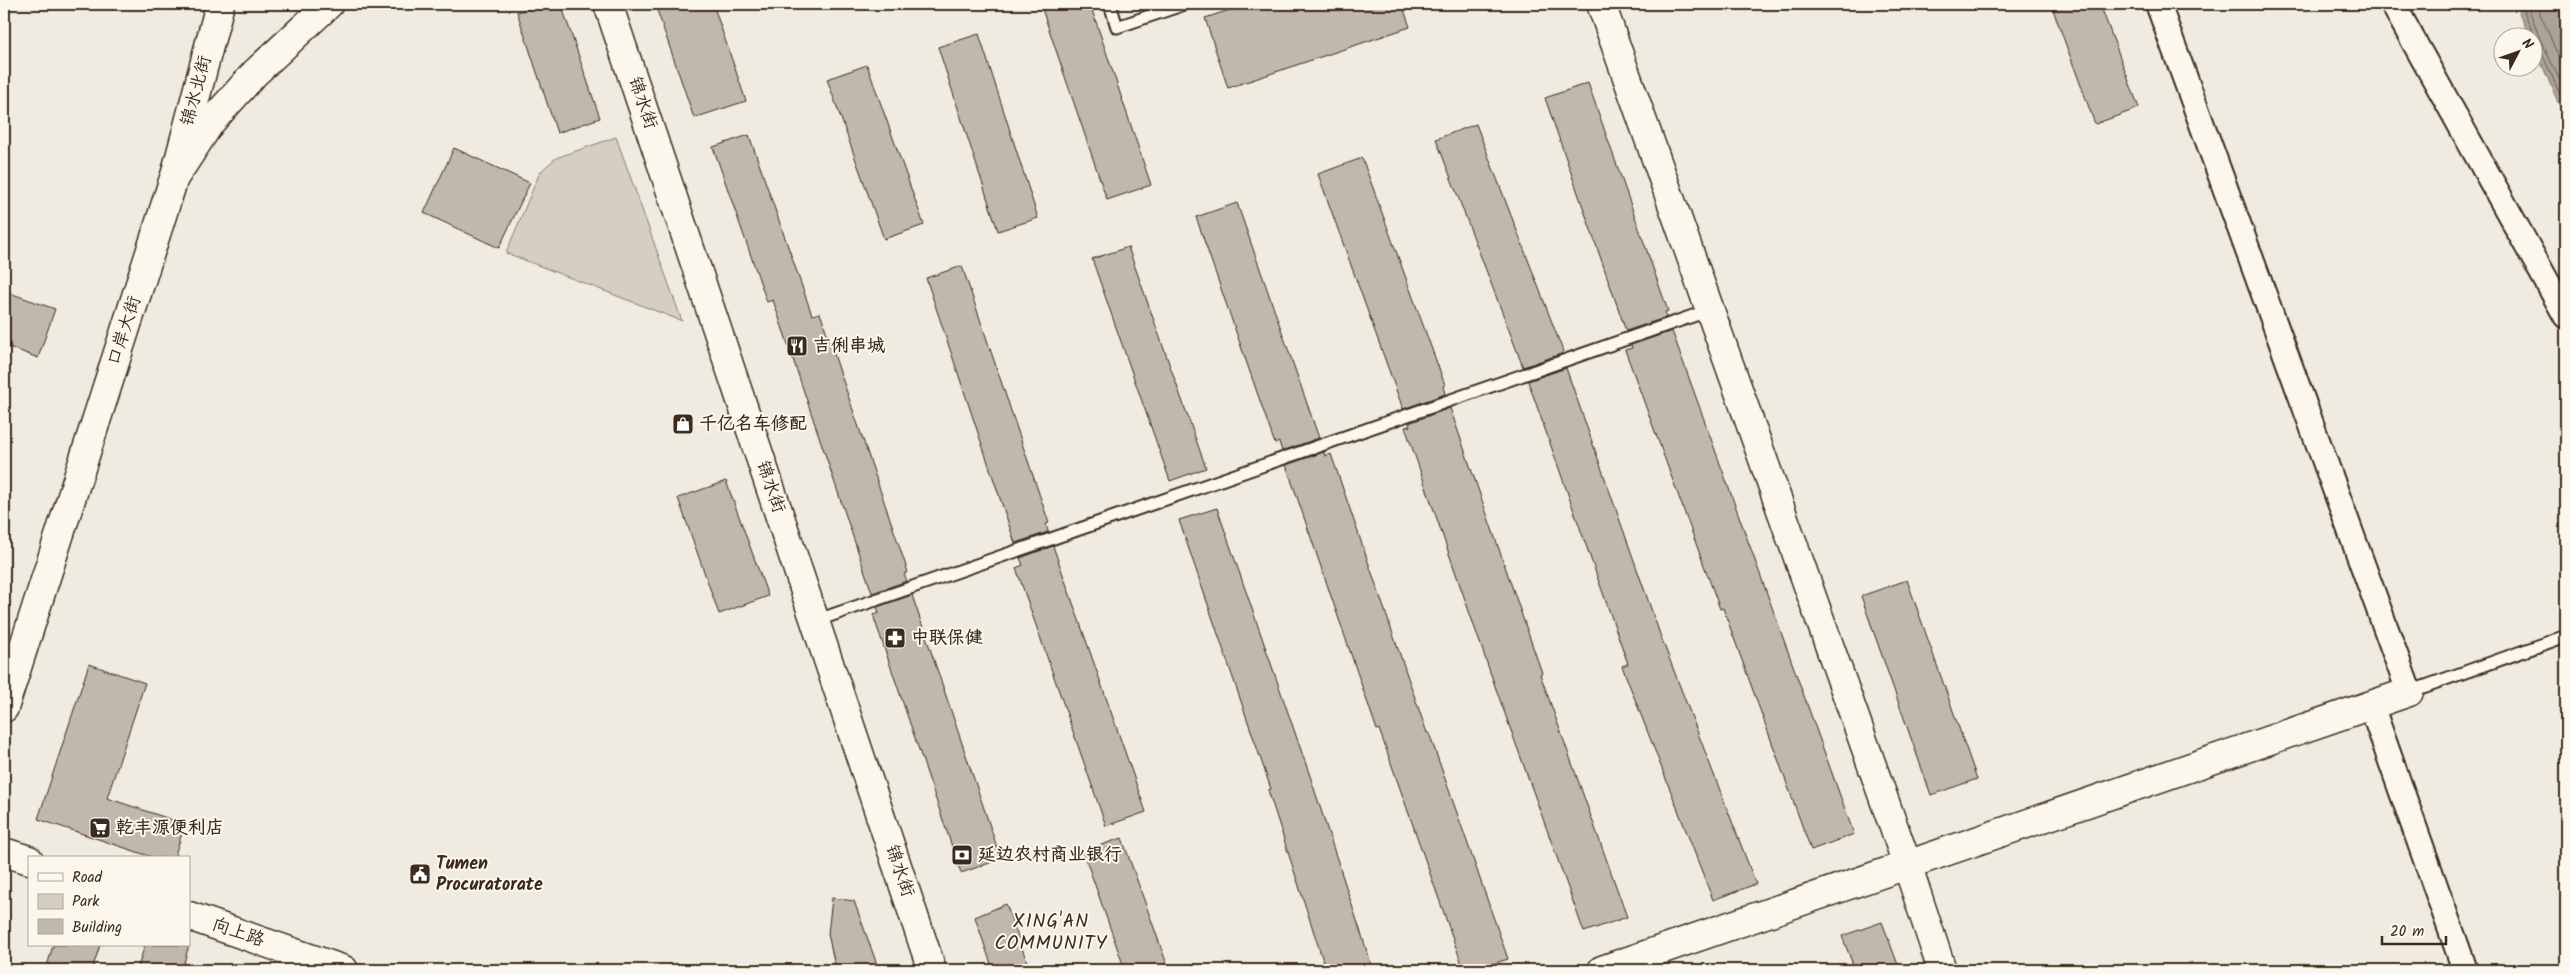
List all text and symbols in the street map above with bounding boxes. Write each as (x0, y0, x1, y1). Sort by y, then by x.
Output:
north arrow (2492, 28, 2542, 78)
text: N (2516, 34, 2538, 55)
street label: 锦水北街 (174, 52, 220, 130)
street label: 锦水街 (619, 73, 665, 133)
street label: 口岸大街 (100, 292, 150, 370)
place label: 吉俐串城 (813, 332, 885, 361)
restaurant icon: 吉俐串城 (785, 334, 809, 358)
place label: 千亿名车修配 (699, 410, 807, 439)
shop icon: 千亿名车修配 (671, 412, 695, 436)
street label: 锦水街 (747, 457, 793, 517)
place label: 中联保健 (911, 624, 983, 653)
pharmacy icon: 中联保健 (883, 626, 907, 650)
place label: 乾丰源便利店 (116, 814, 224, 843)
supermarket icon: 乾丰源便利店 (88, 816, 112, 840)
street label: 锦水街 (876, 841, 922, 901)
place label: 延边农村商业银行 (978, 841, 1122, 870)
bank icon: 延边农村商业银行 (950, 843, 974, 867)
place label: Tumen Procuratorate (436, 850, 543, 900)
legend (28, 856, 190, 946)
public building icon: Tumen Procuratorate (408, 862, 432, 886)
text: Road (72, 866, 103, 890)
text: Park (72, 890, 100, 914)
district label: XING'AN COMMUNITY (994, 907, 1108, 959)
street label: 向上路 (208, 910, 268, 956)
scale bar (2382, 914, 2446, 946)
text: Building (72, 916, 122, 940)
text: 20 m (2390, 920, 2424, 944)

